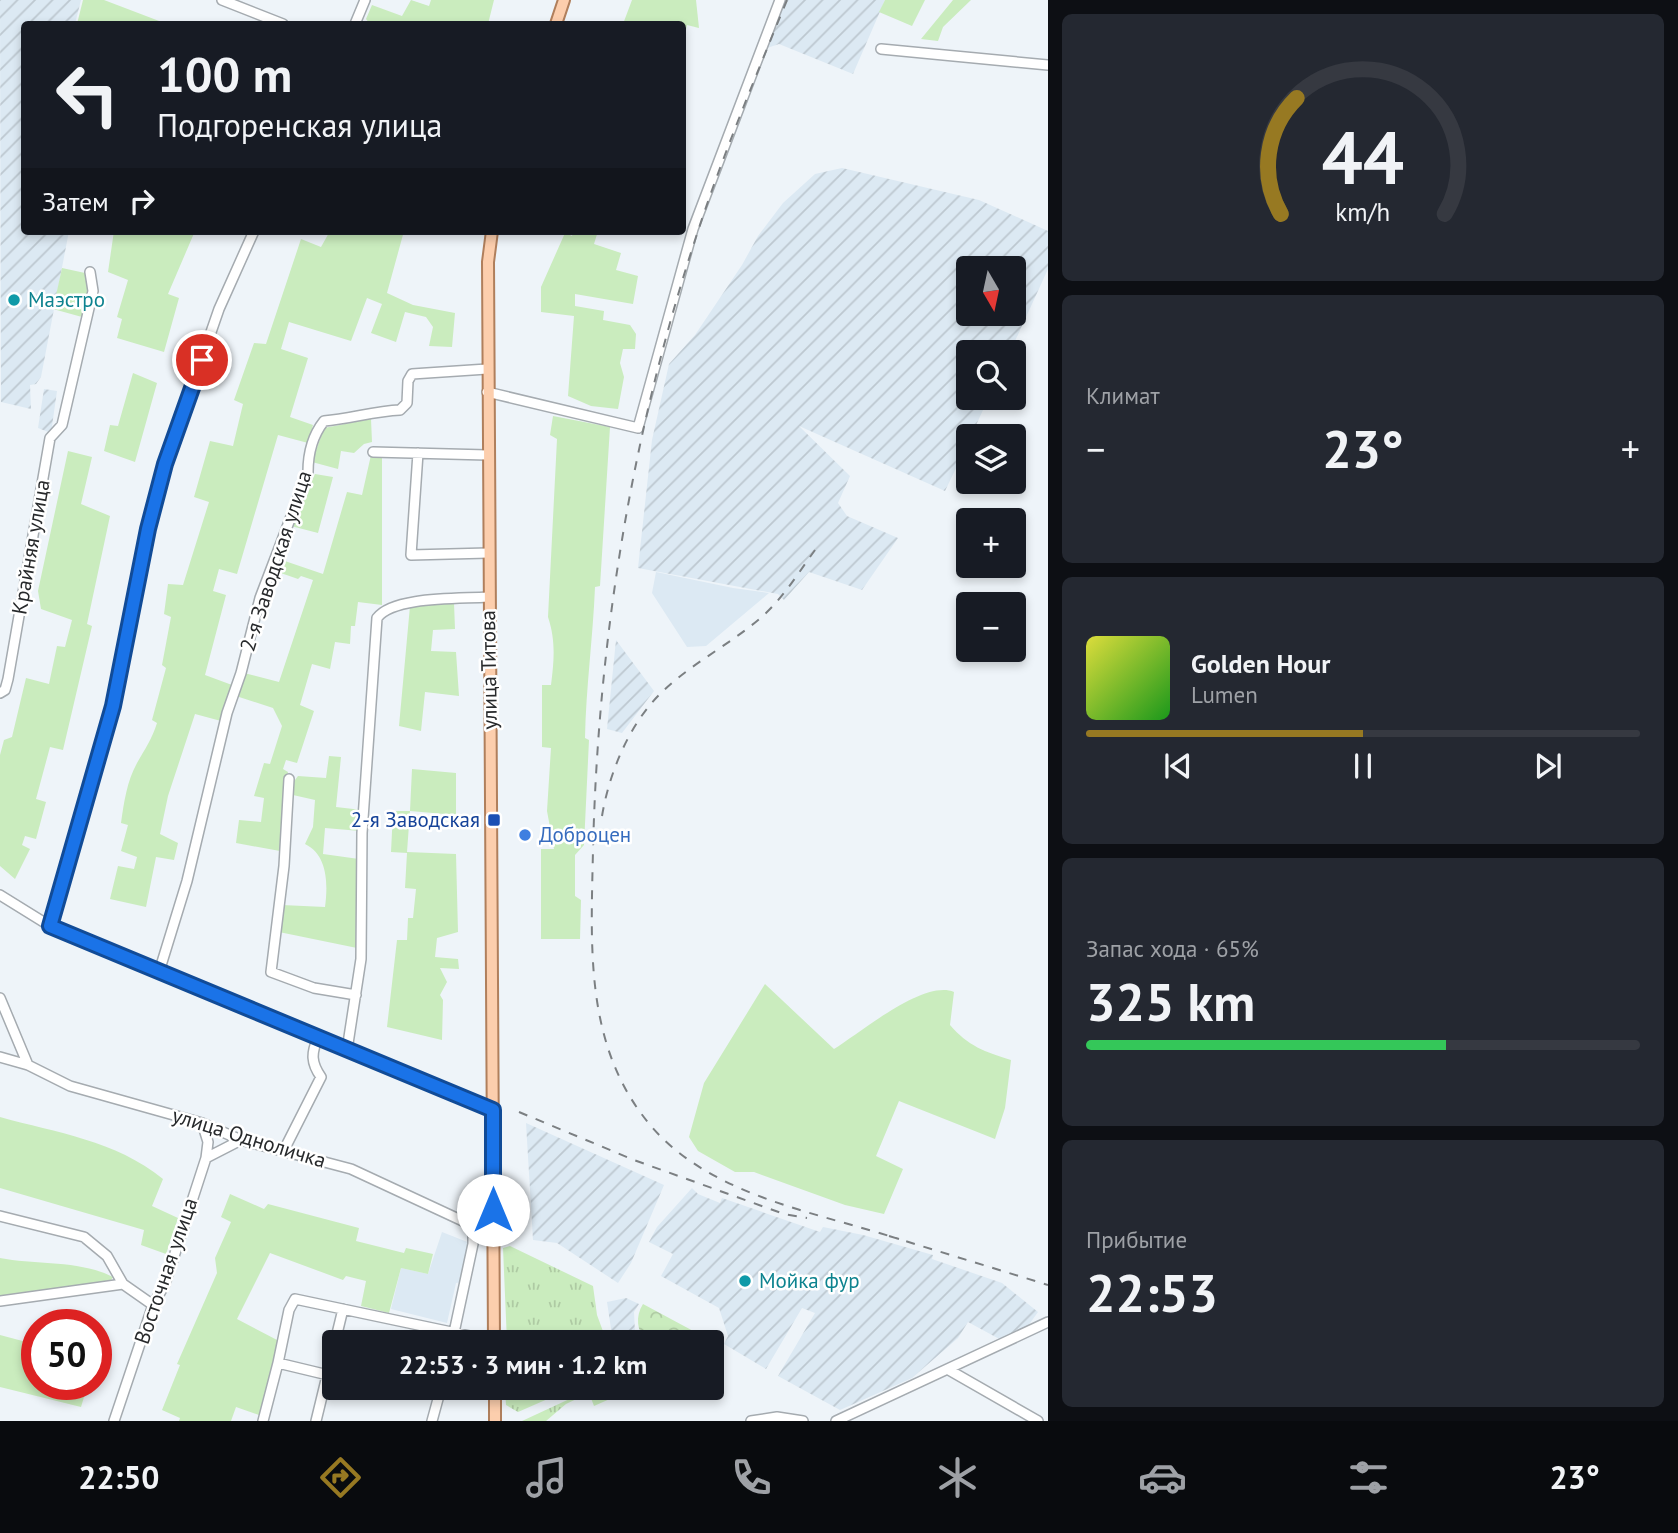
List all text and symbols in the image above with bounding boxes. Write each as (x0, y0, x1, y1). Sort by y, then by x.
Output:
text: 100 m (157, 42, 292, 106)
icon: left (42, 49, 133, 140)
text: Подгоренская улица (157, 104, 442, 146)
text: 44 (1322, 110, 1404, 204)
icon: right (123, 182, 161, 220)
text: Затем (42, 185, 109, 218)
text: km/h (1336, 196, 1390, 228)
north arrow (956, 256, 1026, 326)
map controls (956, 256, 1026, 662)
place label: Маэстро (28, 286, 105, 313)
marker: Маэстро (6, 292, 22, 308)
pin (172, 330, 232, 390)
button: search (956, 340, 1026, 410)
icon: arrive (183, 341, 221, 379)
text: Климат (1086, 381, 1160, 410)
text: 23° (1322, 415, 1404, 482)
button: layers (956, 424, 1026, 494)
text: − (1086, 424, 1105, 473)
text: + (1621, 424, 1640, 473)
street label: 2-я Заводская улица (234, 467, 317, 655)
street label: Крайняя улица (5, 477, 56, 616)
button: + (956, 508, 1026, 578)
button: − (956, 592, 1026, 662)
street label: улица Титова (474, 610, 503, 730)
text: Golden Hour (1191, 647, 1330, 680)
text: Lumen (1191, 680, 1258, 709)
icon: previous (1159, 747, 1197, 785)
icon: pause (1344, 747, 1382, 785)
icon: next (1529, 747, 1567, 785)
place label: 2-я Заводская (351, 806, 480, 833)
marker: 2-я Заводская (486, 812, 502, 828)
place label: Доброцен (539, 821, 631, 848)
marker: Доброцен (517, 827, 533, 843)
text: Запас хода · 65% (1086, 934, 1259, 963)
text: 325 km (1086, 968, 1255, 1035)
street label: улица Одноличка (169, 1101, 329, 1174)
position arrow (456, 1173, 530, 1247)
street label: Восточная улица (128, 1194, 203, 1348)
text: Прибытие (1086, 1225, 1187, 1254)
text: 22:53 (1086, 1259, 1218, 1326)
place label: Мойка фур (759, 1267, 860, 1294)
marker: Мойка фур (737, 1273, 753, 1289)
speed limit sign: 50 (21, 1309, 112, 1400)
text: 22:53 · 3 мин · 1.2 km (399, 1348, 647, 1381)
icon: directions (316, 1453, 365, 1502)
icon: music (522, 1453, 571, 1502)
icon: phone (727, 1453, 776, 1502)
icon: climate (933, 1453, 982, 1502)
icon: car (1138, 1453, 1187, 1502)
icon: filters (1344, 1453, 1393, 1502)
text: 22:50 (78, 1456, 159, 1498)
text: 23° (1549, 1456, 1600, 1498)

